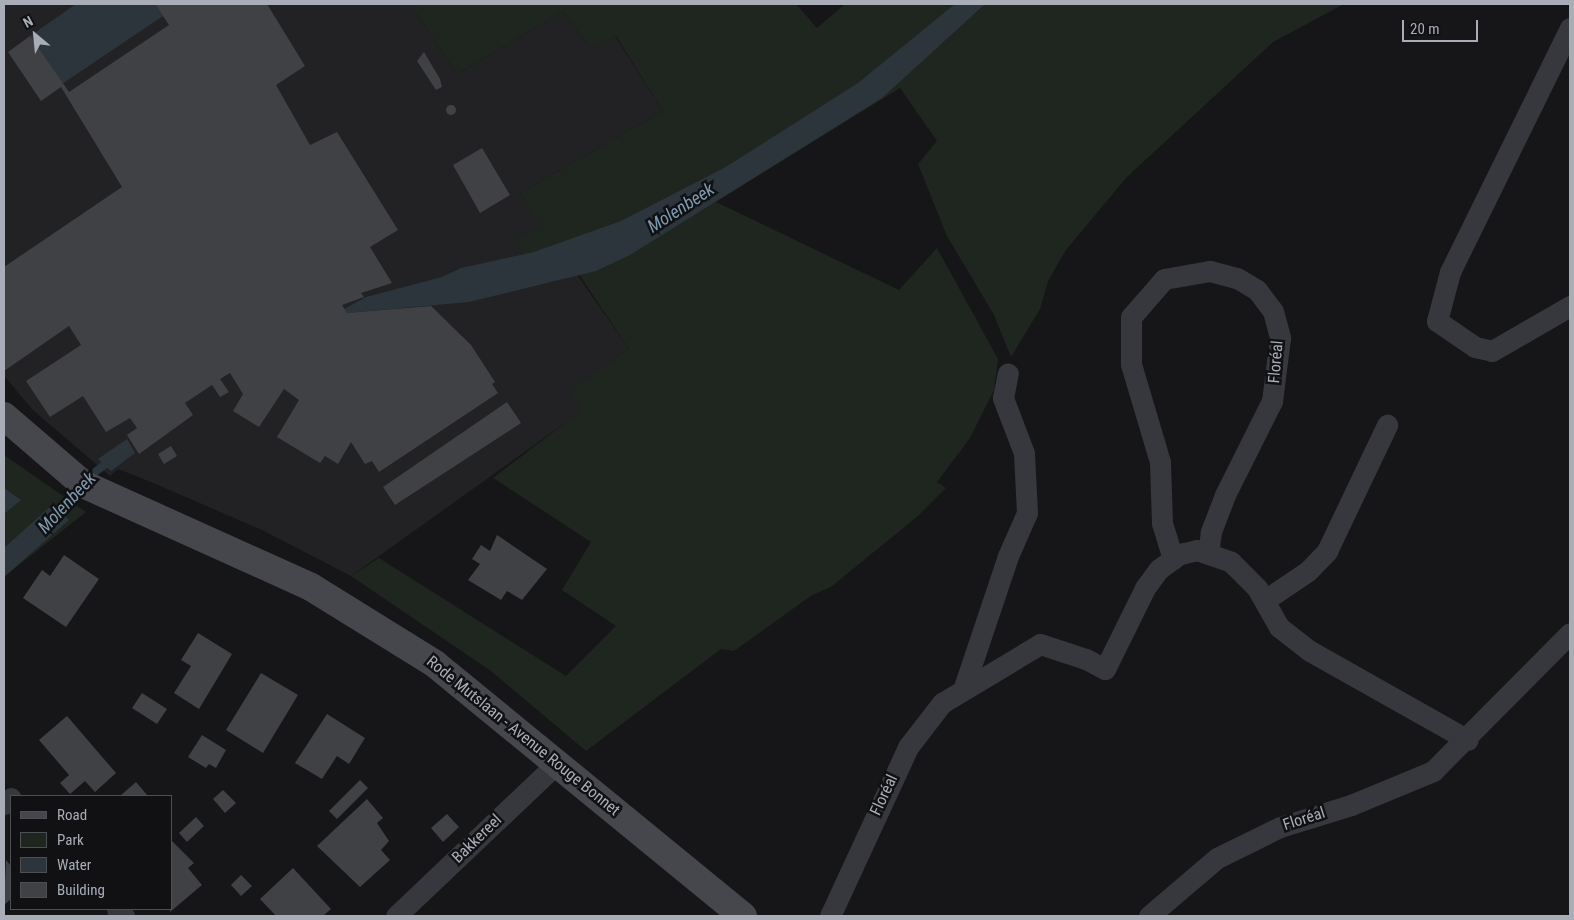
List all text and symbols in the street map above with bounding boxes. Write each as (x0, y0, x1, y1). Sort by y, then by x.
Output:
north arrow (10, 10, 60, 60)
scale bar (1404, 10, 1480, 42)
text: N (20, 13, 35, 31)
text: 20 m (1410, 20, 1440, 38)
water label: Molenbeek (643, 178, 719, 238)
street label: Floréal (1265, 340, 1287, 384)
water label: Molenbeek (33, 468, 101, 538)
street label: Rode Mutslaan - Avenue Rouge Bonnet (422, 652, 624, 820)
street label: Floréal (866, 771, 902, 819)
legend (10, 795, 172, 910)
street label: Floréal (1281, 803, 1327, 835)
text: Road (57, 806, 87, 824)
street label: Bakkereel (448, 811, 506, 867)
text: Park (57, 831, 84, 849)
text: Water (57, 856, 91, 874)
text: Building (57, 881, 105, 899)

